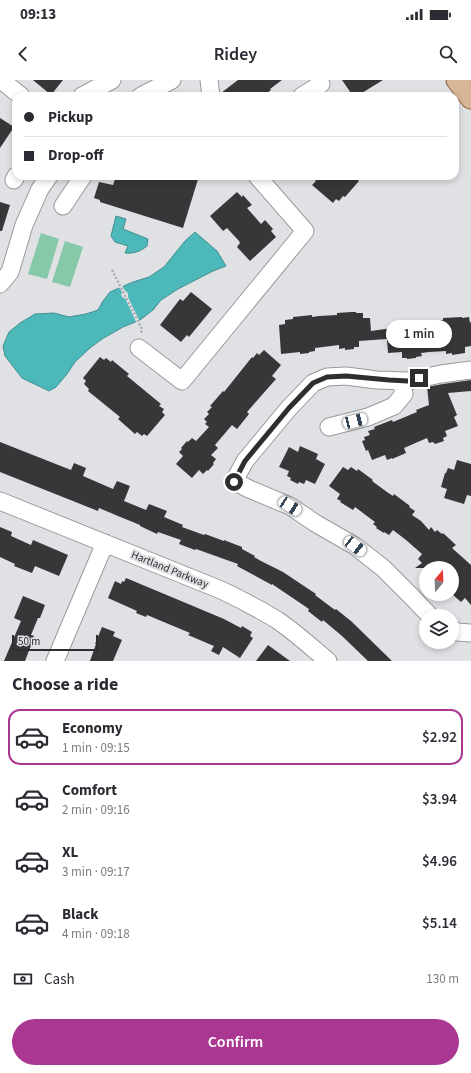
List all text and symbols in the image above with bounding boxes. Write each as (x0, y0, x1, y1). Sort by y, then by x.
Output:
text: 09:13 (20, 4, 56, 25)
text: Ridey (214, 42, 257, 67)
icon: back (12, 43, 34, 65)
icon: search (437, 43, 459, 65)
text: Pickup (48, 107, 93, 128)
text: Drop-off (48, 145, 103, 166)
callout: 1 min (386, 320, 452, 348)
text: 1 min (404, 325, 434, 343)
route end (410, 369, 428, 387)
car (342, 412, 368, 430)
route start (225, 473, 243, 491)
car (277, 494, 303, 518)
car (342, 534, 368, 558)
street label: Hartland Parkway (129, 547, 211, 592)
north arrow (419, 561, 459, 601)
map controls (419, 561, 459, 649)
button: layers (419, 609, 459, 649)
scale bar (12, 633, 98, 652)
text: 50 m (18, 634, 40, 649)
text: Choose a ride (12, 672, 118, 697)
text: Economy (62, 718, 123, 739)
icon: car (14, 719, 50, 755)
text: $2.92 (422, 727, 457, 748)
text: 1 min · 09:15 (62, 739, 130, 757)
text: Comfort (62, 780, 117, 801)
icon: car (14, 781, 50, 817)
text: $3.94 (422, 789, 457, 810)
text: 2 min · 09:16 (62, 801, 130, 819)
text: XL (62, 842, 78, 863)
icon: car (14, 843, 50, 879)
text: $4.96 (422, 851, 457, 872)
text: 3 min · 09:17 (62, 863, 130, 881)
text: Black (62, 904, 99, 925)
icon: car (14, 905, 50, 941)
text: $5.14 (422, 913, 457, 934)
text: 4 min · 09:18 (62, 925, 130, 943)
icon: cash (12, 968, 34, 990)
text: Cash (44, 969, 75, 990)
text: 130 m (426, 970, 459, 988)
button: Confirm (12, 1019, 459, 1065)

